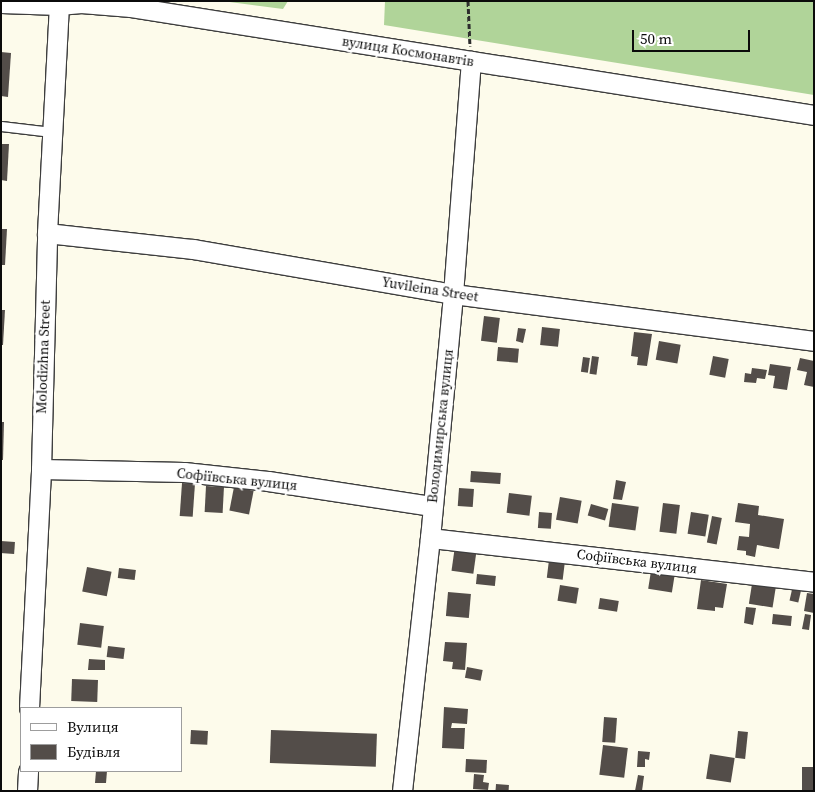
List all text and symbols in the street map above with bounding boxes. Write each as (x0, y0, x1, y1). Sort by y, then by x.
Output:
scale bar (635, 20, 752, 52)
text: 50 m (640, 28, 672, 49)
street label: вулиця Космонавтів (341, 32, 475, 70)
street label: Yuvileina Street (381, 273, 479, 305)
street label: Molodizhna Street (33, 300, 53, 414)
street label: Володимирська вулиця (424, 348, 456, 504)
street label: Софіївська вулиця (176, 464, 298, 494)
street label: Софіївська вулиця (576, 545, 698, 577)
legend (20, 707, 182, 772)
text: Вулиця (67, 716, 119, 737)
text: Будівля (67, 741, 120, 762)

